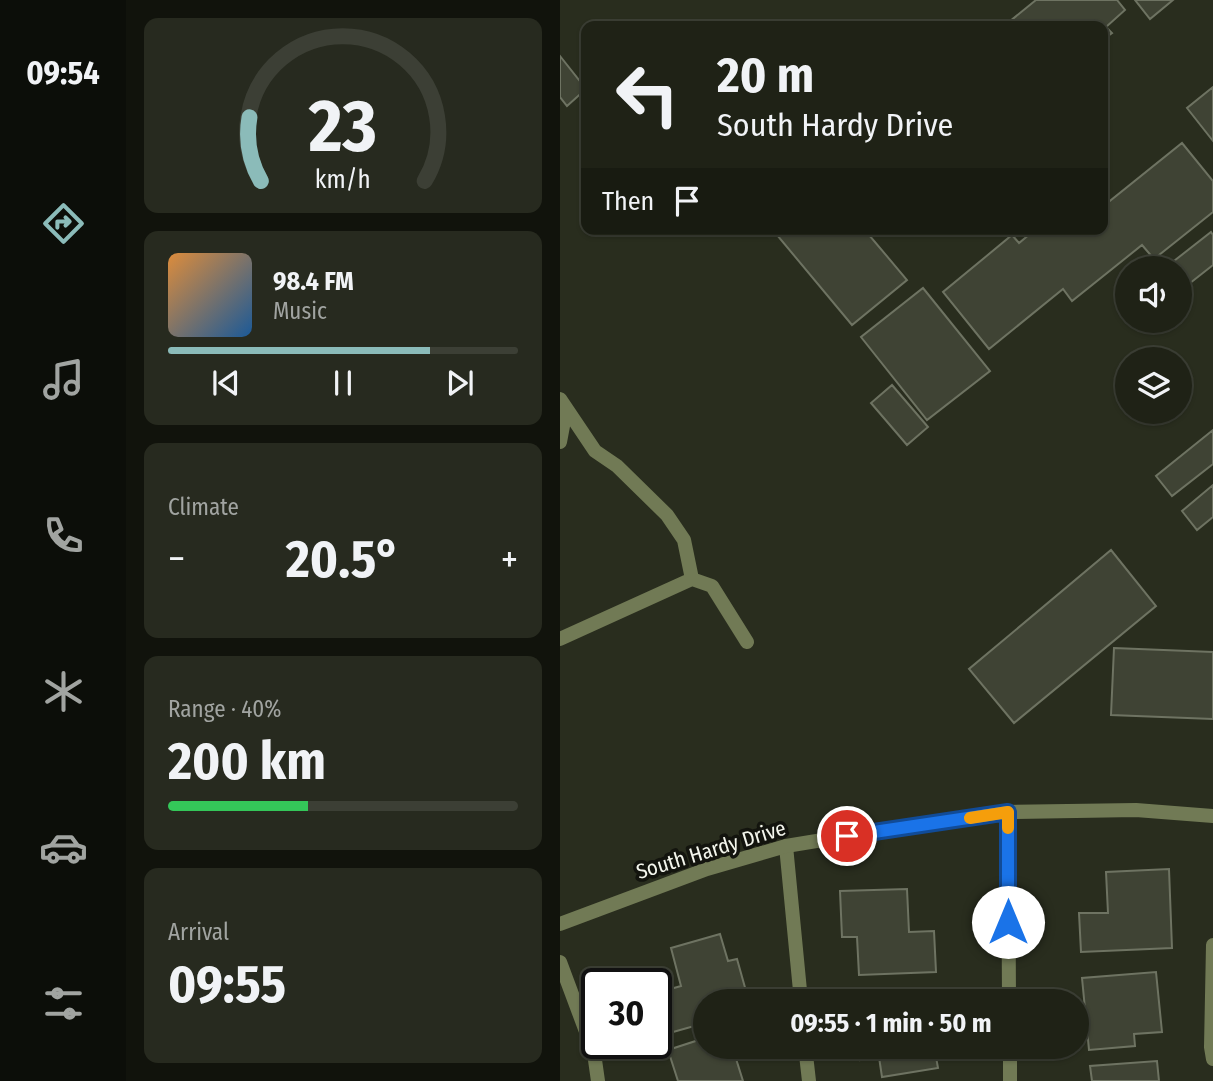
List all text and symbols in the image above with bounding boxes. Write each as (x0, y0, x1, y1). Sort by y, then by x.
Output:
text: 20 m (717, 46, 814, 105)
icon: left (602, 49, 693, 140)
text: 09:54 (26, 54, 100, 92)
text: 23 (308, 84, 377, 171)
text: South Hardy Drive (717, 106, 953, 144)
text: km/h (315, 165, 371, 195)
icon: arrive (668, 182, 706, 220)
text: Then (602, 186, 654, 217)
icon: directions (39, 199, 88, 248)
map controls (1115, 256, 1192, 424)
button: sound (1115, 256, 1192, 333)
text: 98.4 FM (273, 266, 354, 297)
text: Music (273, 297, 327, 325)
button: layers (1115, 347, 1192, 424)
icon: music (39, 355, 88, 404)
icon: previous (207, 364, 245, 402)
icon: pause (324, 364, 362, 402)
icon: next (441, 364, 479, 402)
text: Climate (168, 493, 239, 521)
icon: phone (39, 511, 88, 560)
text: 20.5° (286, 528, 400, 591)
text: − (168, 536, 185, 582)
text: + (501, 536, 518, 582)
icon: climate (39, 667, 88, 716)
text: Range · 40% (168, 695, 282, 723)
text: 200 km (168, 730, 326, 793)
pin (817, 806, 877, 866)
street label: South Hardy Drive (633, 815, 789, 885)
icon: arrive (828, 817, 866, 855)
icon: car (39, 823, 88, 872)
position arrow (971, 885, 1045, 959)
text: Arrival (168, 918, 229, 946)
text: 09:55 (168, 953, 286, 1016)
speed limit sign: 30 (581, 968, 672, 1059)
icon: filters (39, 979, 88, 1028)
text: 09:55 · 1 min · 50 m (790, 1008, 992, 1039)

